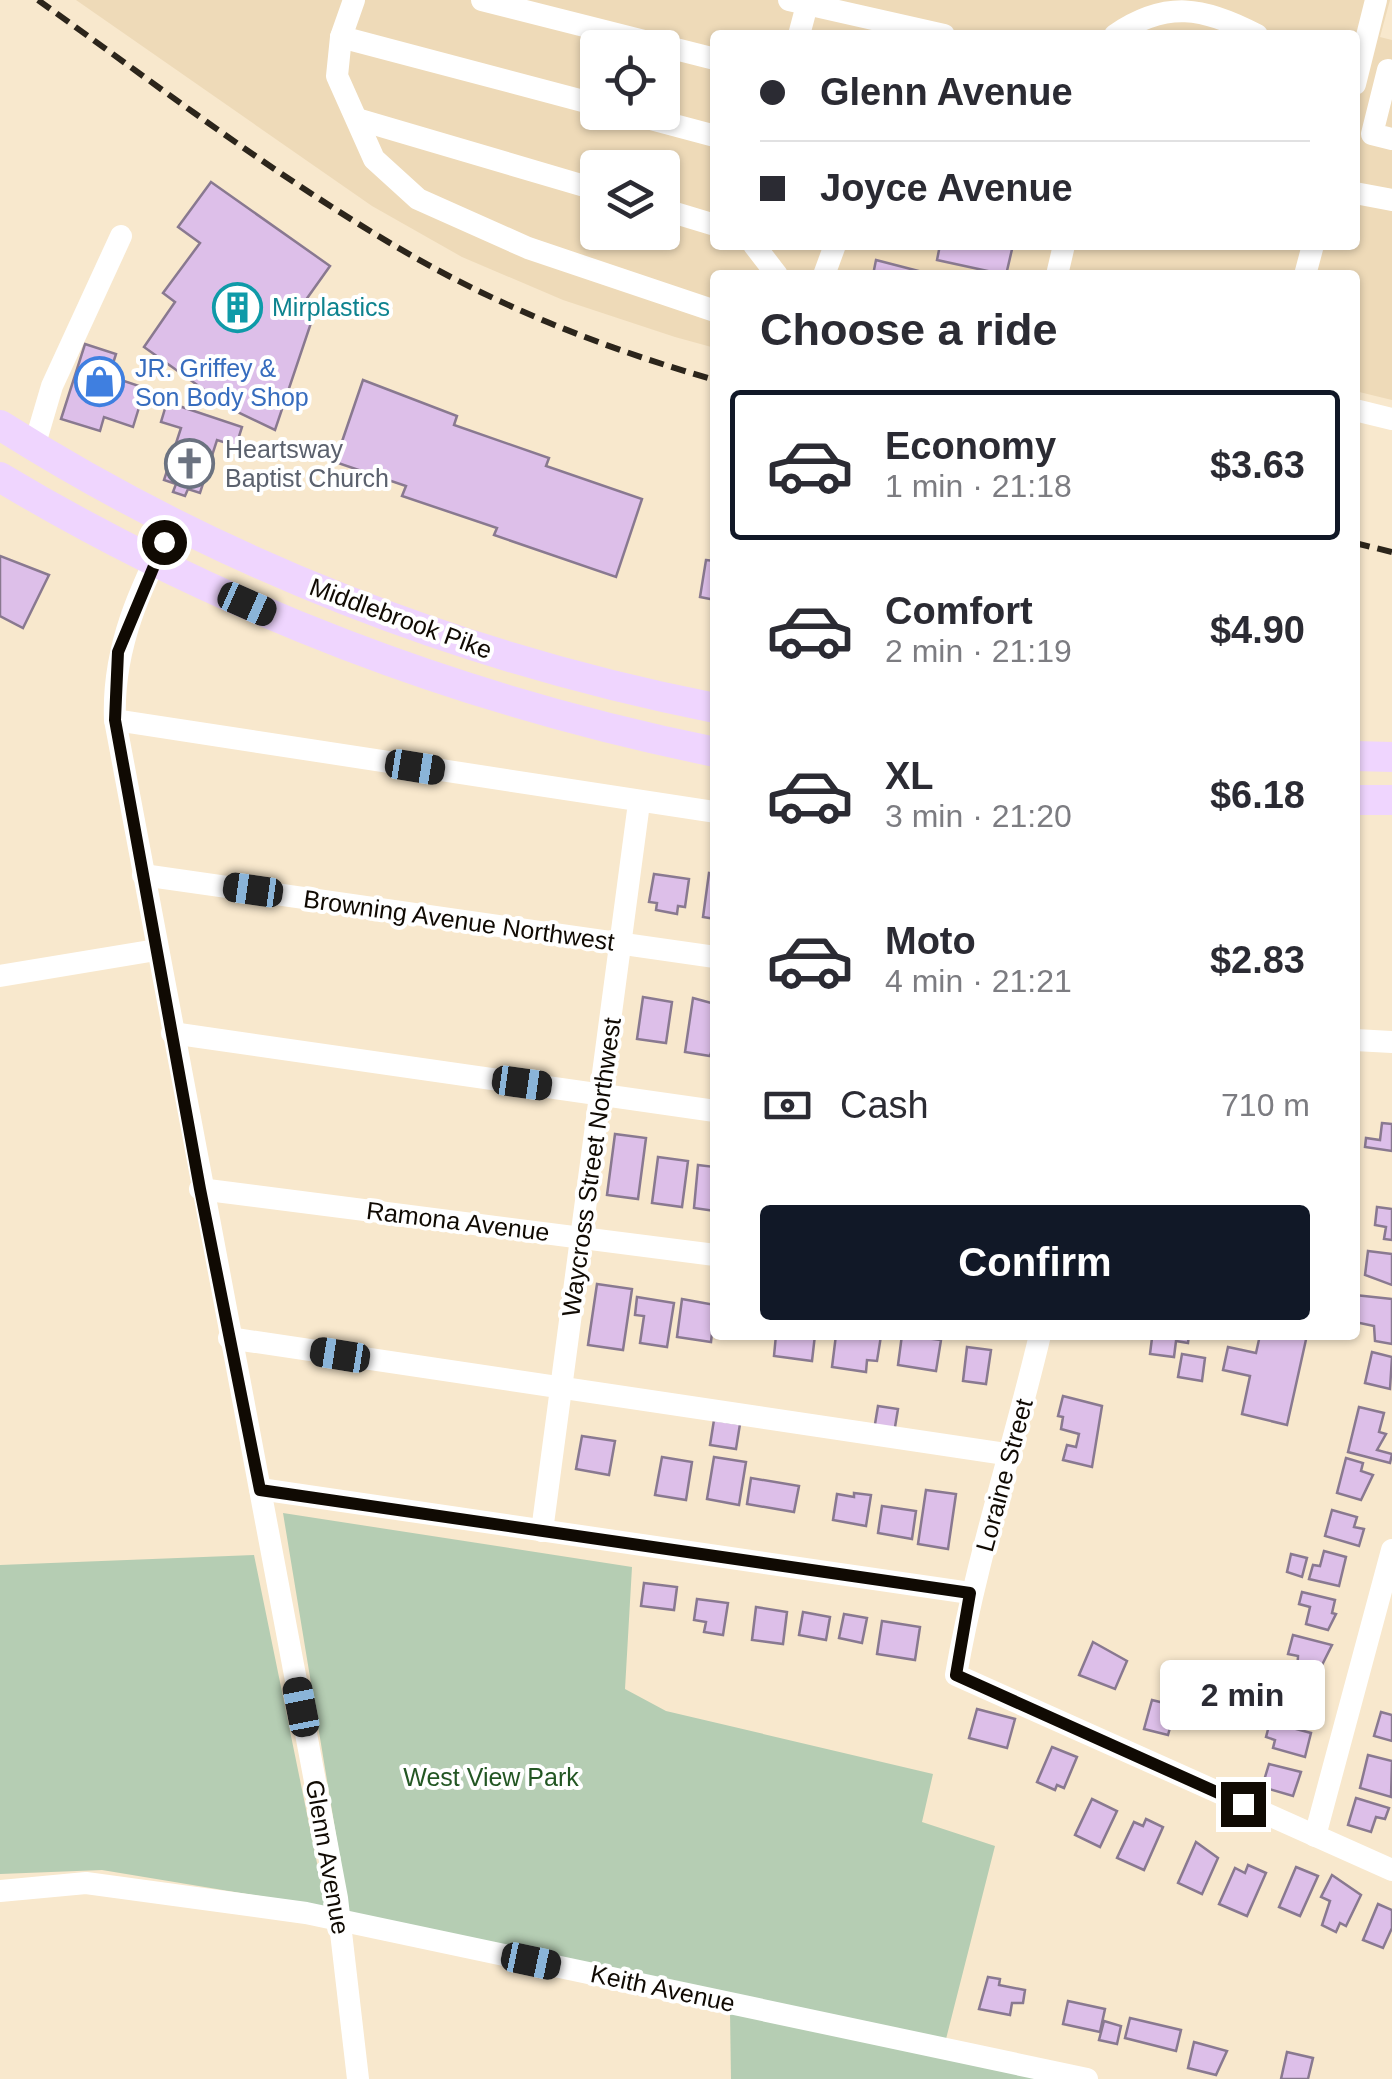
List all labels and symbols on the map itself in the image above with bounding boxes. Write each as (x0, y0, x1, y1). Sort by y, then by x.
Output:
building icon: Mirplastics (211, 281, 263, 333)
place label: Mirplastics (272, 293, 390, 321)
place label: JR. Griffey & Son Body Shop (135, 354, 309, 411)
shop icon: JR. Griffey & Son Body Shop (74, 356, 126, 408)
place label: Heartsway Baptist Church (225, 435, 389, 492)
church icon: Heartsway Baptist Church (164, 437, 216, 489)
route start (142, 520, 187, 565)
street label: Middlebrook Pike (306, 572, 496, 664)
car (213, 578, 281, 630)
car (383, 747, 447, 787)
car (221, 871, 285, 909)
street label: Browning Avenue Northwest (302, 884, 616, 956)
street label: Waycross Street Northwest (556, 1016, 626, 1318)
car (490, 1064, 554, 1102)
street label: Ramona Avenue (365, 1196, 551, 1246)
car (308, 1335, 372, 1375)
street label: Loraine Street (970, 1395, 1038, 1554)
callout: 2 min (1160, 1659, 1326, 1729)
car (281, 1675, 321, 1739)
park label: West View Park (403, 1763, 579, 1791)
street label: Glenn Avenue (301, 1777, 355, 1937)
route end (1221, 1782, 1266, 1827)
car (499, 1940, 563, 1982)
street label: Keith Avenue (588, 1959, 738, 2017)

